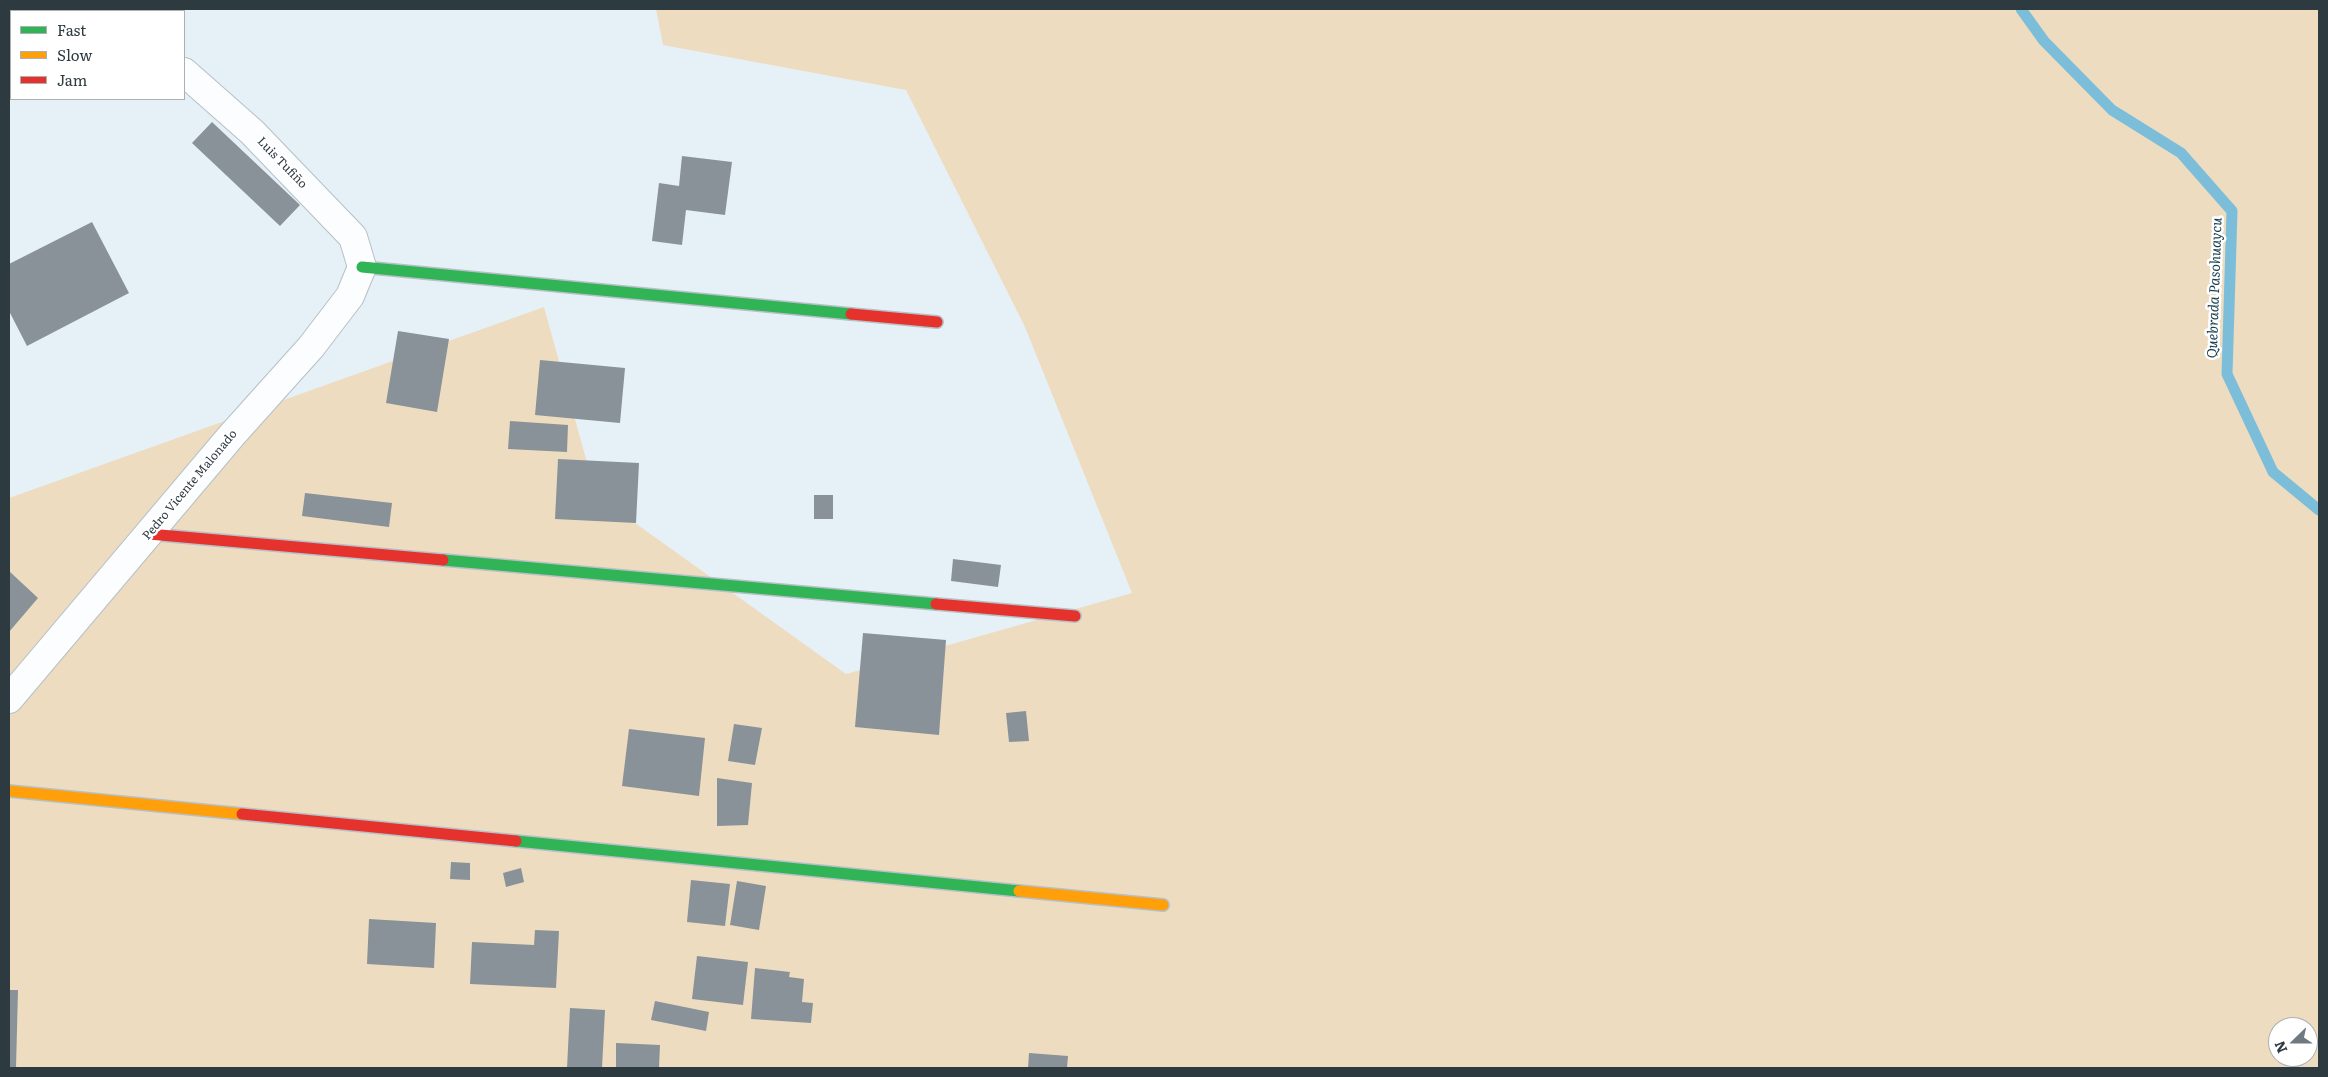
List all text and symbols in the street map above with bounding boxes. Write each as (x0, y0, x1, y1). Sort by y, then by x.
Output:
legend (10, 10, 185, 100)
text: Fast (57, 18, 86, 41)
text: Slow (57, 43, 92, 66)
text: Jam (57, 68, 87, 91)
street label: Luis Tufiño (254, 134, 310, 192)
water label: Quebrada Pasohuaycu (2204, 217, 2226, 359)
street label: Pedro Vicente Malonado (140, 427, 240, 543)
north arrow (2268, 1017, 2318, 1067)
text: N (2269, 1038, 2291, 1056)

